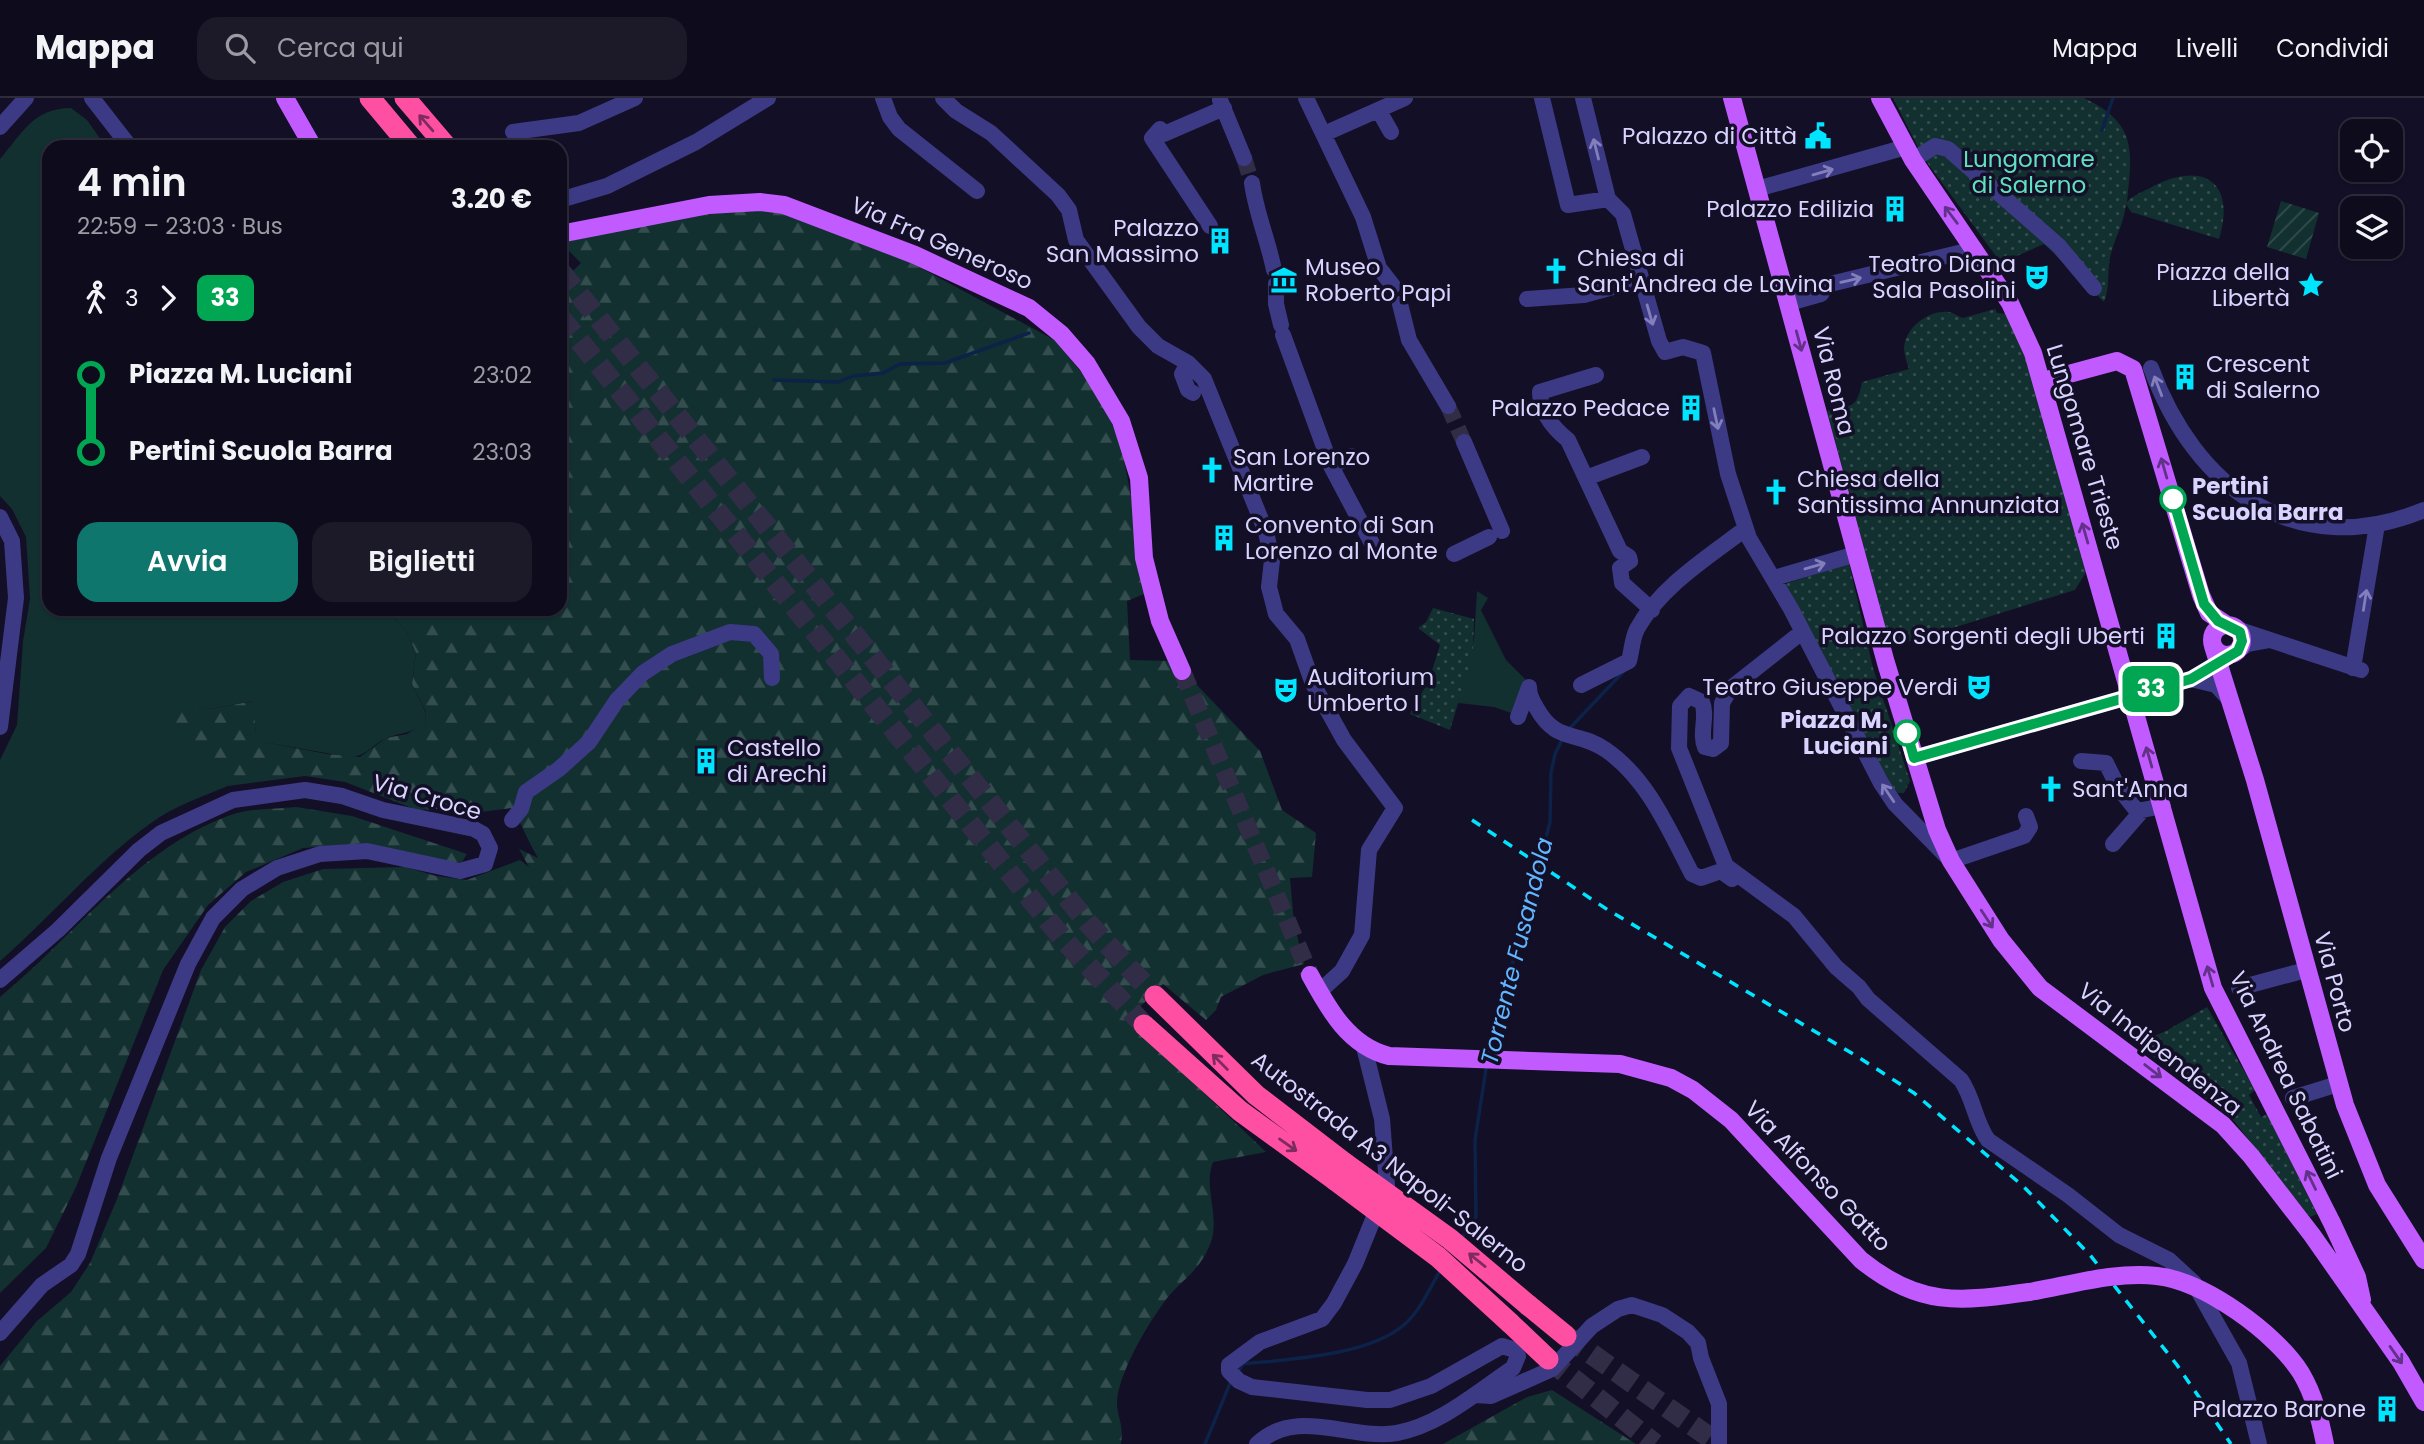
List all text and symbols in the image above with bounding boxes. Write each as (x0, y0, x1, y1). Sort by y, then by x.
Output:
search box (197, 17, 687, 80)
text: Mappa (35, 24, 155, 71)
icon: search (221, 29, 259, 67)
text: Cerca qui (277, 30, 404, 66)
text: Mappa (2052, 32, 2138, 65)
text: Livelli (2176, 32, 2238, 65)
text: Condividi (2276, 32, 2389, 65)
one-way arrow (418, 114, 434, 132)
map controls (2340, 119, 2403, 259)
button: locate (2340, 119, 2403, 182)
place label: Palazzo di Città (1622, 120, 1797, 152)
public building icon: Palazzo di Città (1803, 121, 1833, 151)
one-way arrow (1589, 138, 1602, 161)
park label: Lungomare di Salerno (1963, 143, 2095, 201)
text: 4 min (77, 156, 187, 209)
one-way arrow (1811, 165, 1834, 178)
text: 3.20 € (451, 181, 532, 217)
street label: Via Fra Generoso (846, 189, 1038, 297)
place label: Palazzo Edilizia (1706, 193, 1874, 225)
building icon: Palazzo Edilizia (1880, 194, 1910, 224)
button: layers (2340, 196, 2403, 259)
one-way arrow (1944, 206, 1958, 225)
text: 22:59 – 23:03 · Bus (77, 210, 283, 242)
place label: Palazzo San Massimo (1046, 212, 1199, 270)
building icon: Palazzo San Massimo (1205, 226, 1235, 256)
place label: Chiesa di Sant'Andrea de Lavina (1577, 242, 1833, 300)
place label: Teatro Diana Sala Pasolini (1868, 248, 2016, 306)
place label: Museo Roberto Papi (1305, 251, 1451, 309)
church icon: Chiesa di Sant'Andrea de Lavina (1541, 256, 1571, 286)
place label: Piazza della Libertà (2156, 256, 2290, 314)
theatre icon: Teatro Diana Sala Pasolini (2022, 262, 2052, 292)
museum icon: Museo Roberto Papi (1269, 265, 1299, 295)
place icon: Piazza della Libertà (2296, 270, 2326, 300)
one-way arrow (1839, 272, 1862, 286)
icon: walk (77, 279, 115, 317)
icon: forward (149, 279, 187, 317)
text: 33 (211, 281, 240, 314)
text: 3 (125, 282, 139, 314)
one-way arrow (1645, 304, 1658, 326)
street label: Via Roma (1805, 323, 1863, 439)
one-way arrow (1793, 329, 1806, 352)
street label: Lungomare Trieste (2038, 340, 2132, 554)
place label: Crescent di Salerno (2206, 348, 2320, 406)
text: Piazza M. Luciani (129, 356, 352, 392)
text: 23:02 (473, 359, 532, 391)
building icon: Crescent di Salerno (2170, 362, 2200, 392)
one-way arrow (2151, 376, 2164, 398)
place label: Palazzo Pedace (1491, 392, 1670, 424)
building icon: Palazzo Pedace (1676, 393, 1706, 423)
one-way arrow (1710, 407, 1724, 430)
text: Pertini Scuola Barra (129, 433, 393, 469)
text: 23:03 (472, 436, 532, 468)
place label: San Lorenzo Martire (1233, 441, 1370, 499)
church icon: San Lorenzo Martire (1197, 455, 1227, 485)
one-way arrow (2157, 458, 2170, 480)
place label: Chiesa della Santissima Annunziata (1797, 463, 2060, 521)
place label: Pertini Scuola Barra (2192, 470, 2344, 528)
church icon: Chiesa della Santissima Annunziata (1761, 477, 1791, 507)
marker: Pertini Scuola Barra (2160, 486, 2186, 512)
place label: Convento di San Lorenzo al Monte (1245, 509, 1438, 567)
button: Avvia (77, 522, 298, 602)
button: Biglietti (312, 522, 532, 602)
one-way arrow (2078, 522, 2091, 544)
building icon: Convento di San Lorenzo al Monte (1209, 523, 1239, 553)
one-way arrow (1804, 558, 1826, 571)
one-way arrow (2359, 590, 2372, 612)
place label: Palazzo Sorgenti degli Uberti (1821, 620, 2145, 652)
building icon: Palazzo Sorgenti degli Uberti (2151, 621, 2181, 651)
place label: Auditorium Umberto I (1307, 661, 1434, 719)
line badge: 33 (2120, 666, 2182, 712)
place label: Teatro Giuseppe Verdi (1702, 671, 1958, 703)
theatre icon: Teatro Giuseppe Verdi (1964, 672, 1994, 702)
text: 33 (2136, 672, 2166, 705)
theatre icon: Auditorium Umberto I (1271, 675, 1301, 705)
place label: Piazza M. Luciani (1780, 704, 1888, 762)
marker: Piazza M. Luciani (1894, 720, 1920, 746)
place label: Castello di Arechi (727, 732, 827, 790)
building icon: Castello di Arechi (691, 746, 721, 776)
one-way arrow (2141, 746, 2154, 768)
street label: Via Croce (369, 766, 485, 828)
place label: Sant'Anna (2072, 773, 2188, 805)
church icon: Sant'Anna (2036, 774, 2066, 804)
one-way arrow (1881, 784, 1895, 803)
water label: Torrente Fusandola (1472, 834, 1561, 1068)
one-way arrow (1980, 909, 1994, 928)
street label: Via Porto (2306, 928, 2364, 1036)
one-way arrow (2203, 965, 2216, 988)
street label: Via Andrea Sabatini (2222, 966, 2350, 1184)
street label: Via Indipendenza (2072, 975, 2248, 1123)
street label: Autostrada A3 Napoli-Salerno (1245, 1044, 1535, 1280)
one-way arrow (1212, 1053, 1229, 1070)
one-way arrow (2144, 1063, 2162, 1078)
street label: Via Alfonso Gatto (1737, 1093, 1899, 1259)
one-way arrow (1277, 1138, 1297, 1152)
one-way arrow (2303, 1170, 2317, 1191)
one-way arrow (1469, 1253, 1487, 1268)
one-way arrow (2389, 1345, 2403, 1364)
place label: Palazzo Barone (2192, 1393, 2366, 1425)
building icon: Palazzo Barone (2372, 1394, 2402, 1424)

